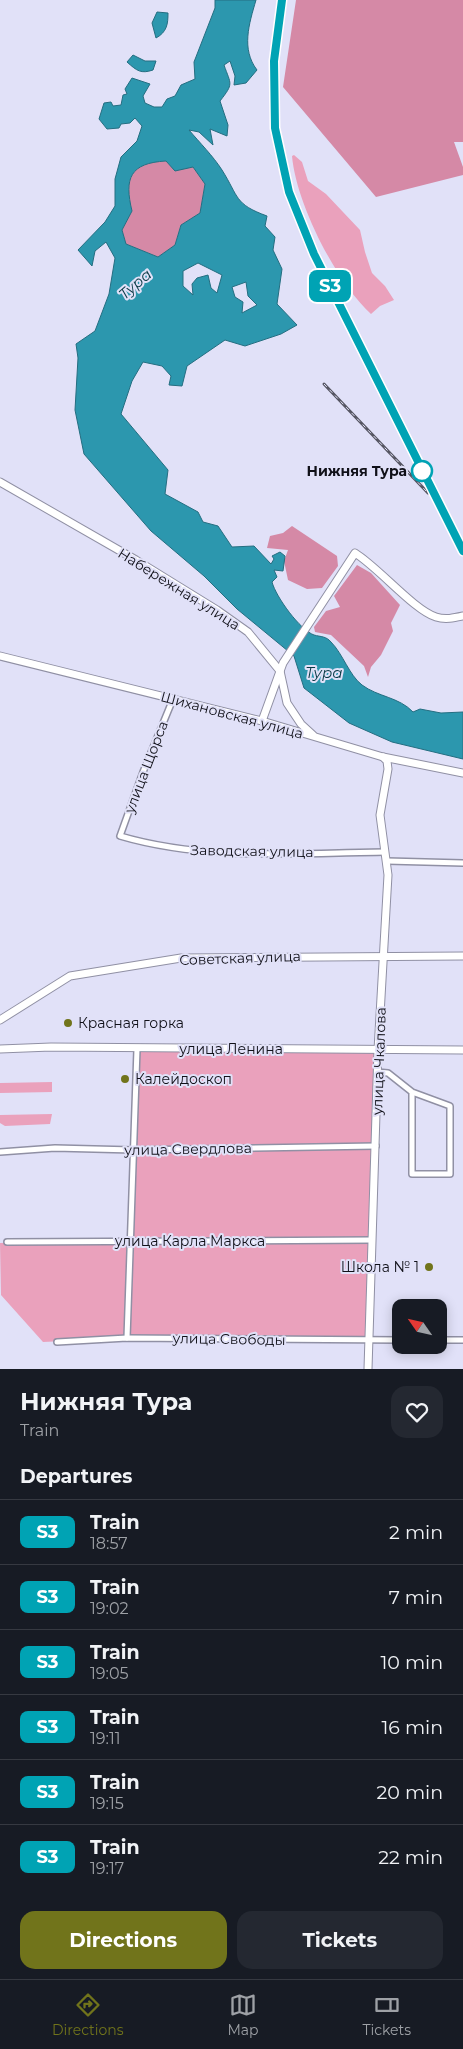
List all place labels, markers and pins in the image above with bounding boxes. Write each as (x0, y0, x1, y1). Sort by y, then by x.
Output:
marker: Нижняя Тура (411, 460, 433, 482)
place label: Нижняя Тура (306, 462, 407, 480)
place label: Красная горка (78, 1014, 184, 1032)
marker: Красная горка (62, 1017, 74, 1029)
place label: Калейдоскоп (135, 1070, 232, 1088)
marker: Калейдоскоп (119, 1073, 131, 1085)
place label: Школа № 1 (341, 1258, 419, 1276)
marker: Школа № 1 (423, 1261, 435, 1273)

